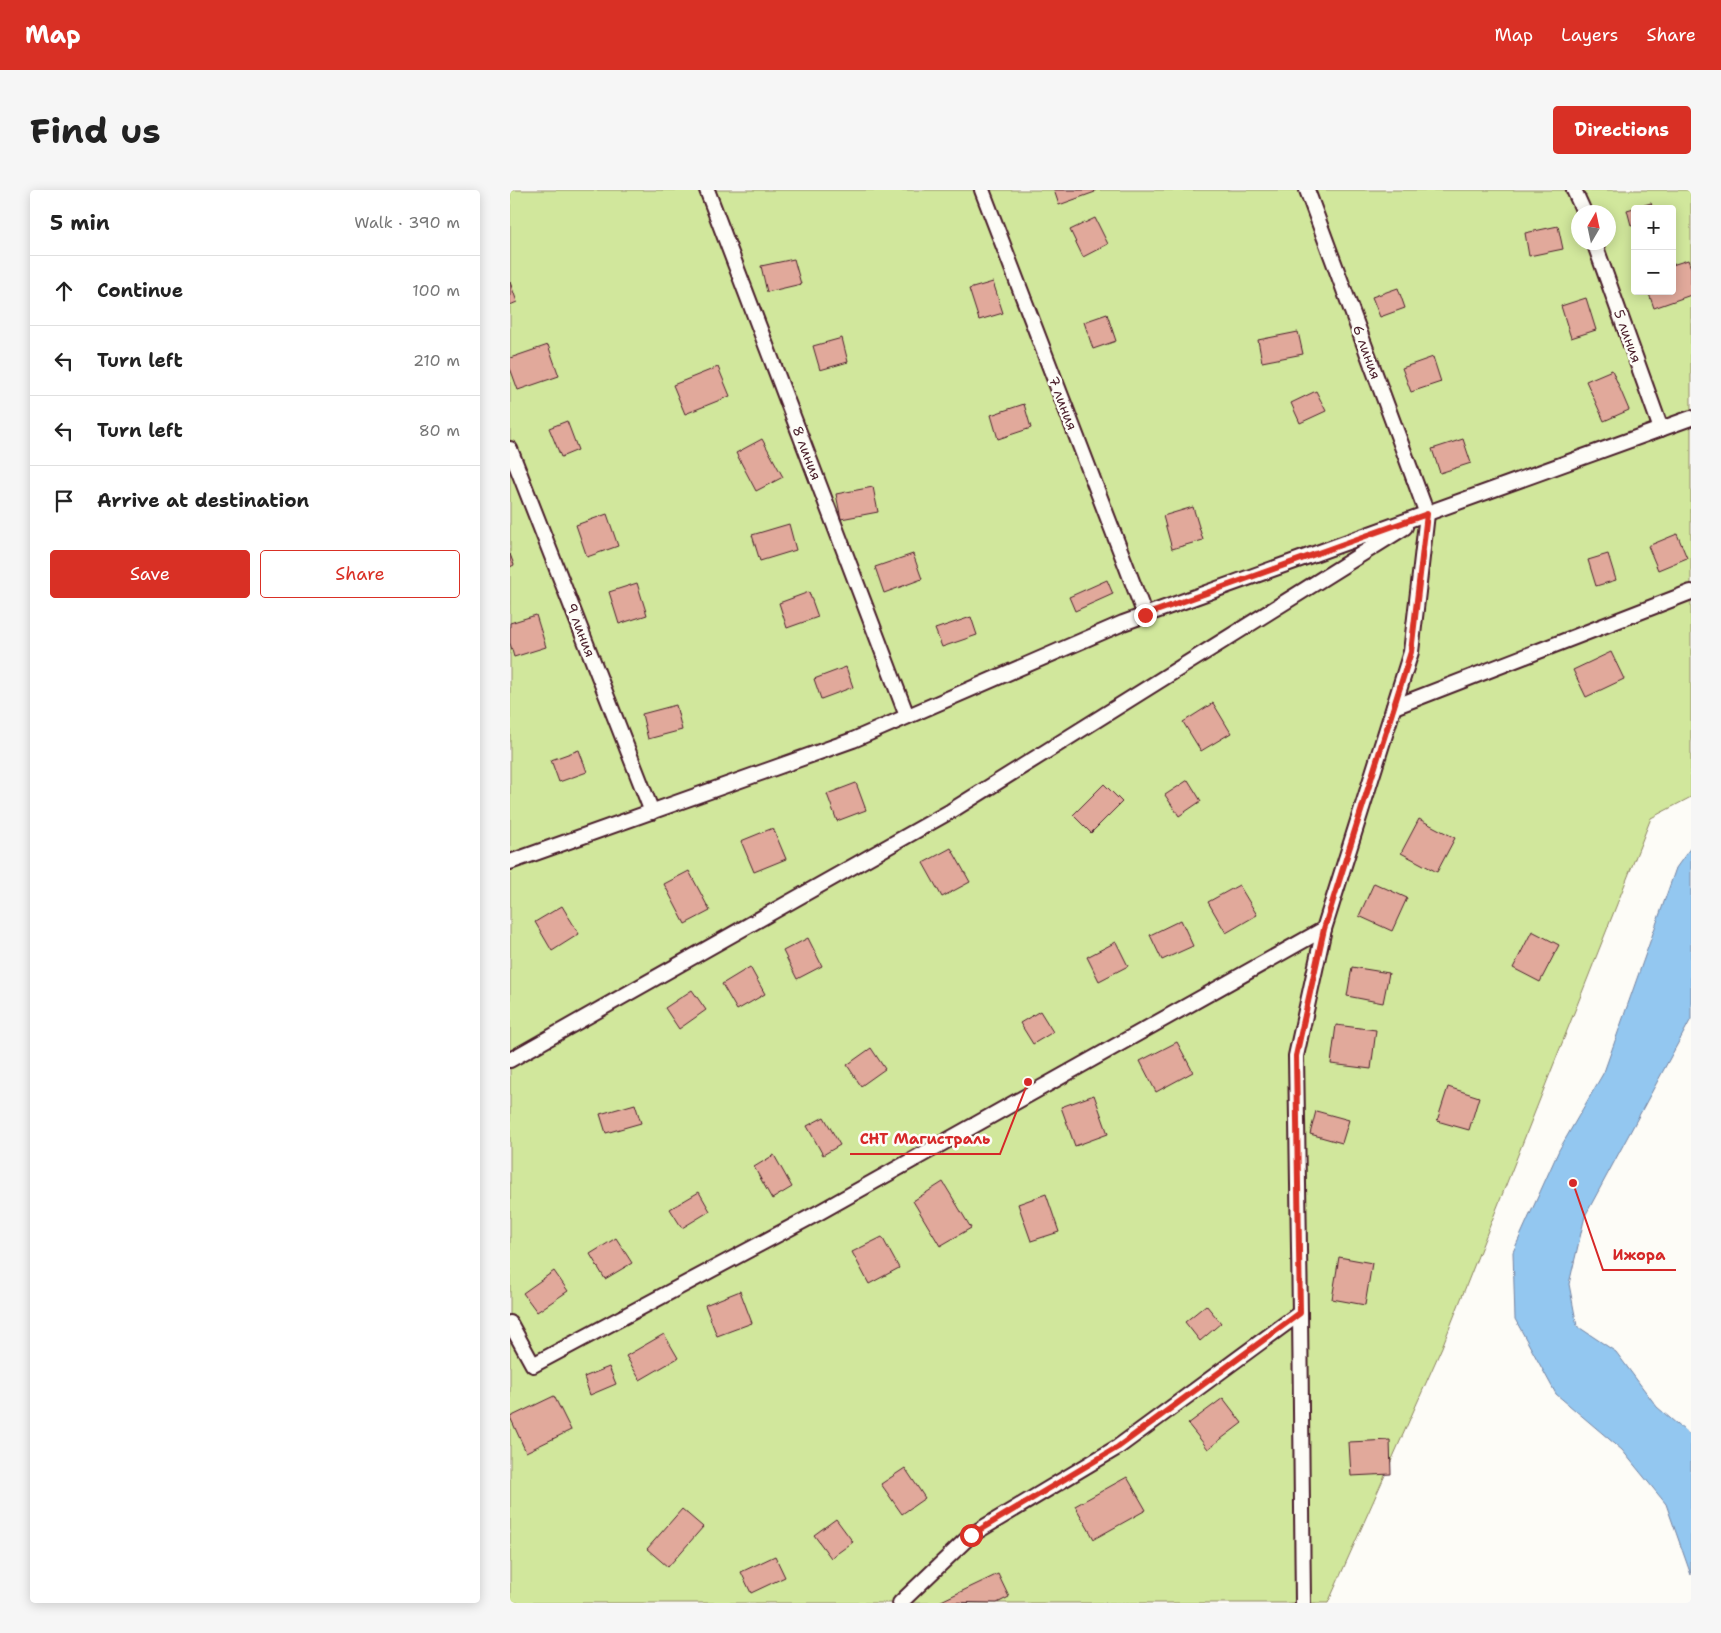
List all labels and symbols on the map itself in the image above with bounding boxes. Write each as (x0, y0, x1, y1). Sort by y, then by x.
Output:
north arrow (1571, 205, 1616, 250)
street label: 5 линия (1610, 307, 1646, 365)
street label: 6 линия (1349, 322, 1385, 382)
street label: 7 линия (1044, 373, 1082, 433)
street label: 8 линия (788, 423, 826, 483)
street label: 9 линия (562, 600, 600, 660)
route end (1134, 604, 1157, 627)
callout: СНТ Магистраль (850, 1124, 1000, 1154)
text: СНТ Магистраль (860, 1129, 990, 1149)
callout: Ижора (1603, 1240, 1676, 1270)
text: Ижора (1613, 1245, 1666, 1265)
route start (960, 1524, 983, 1547)

